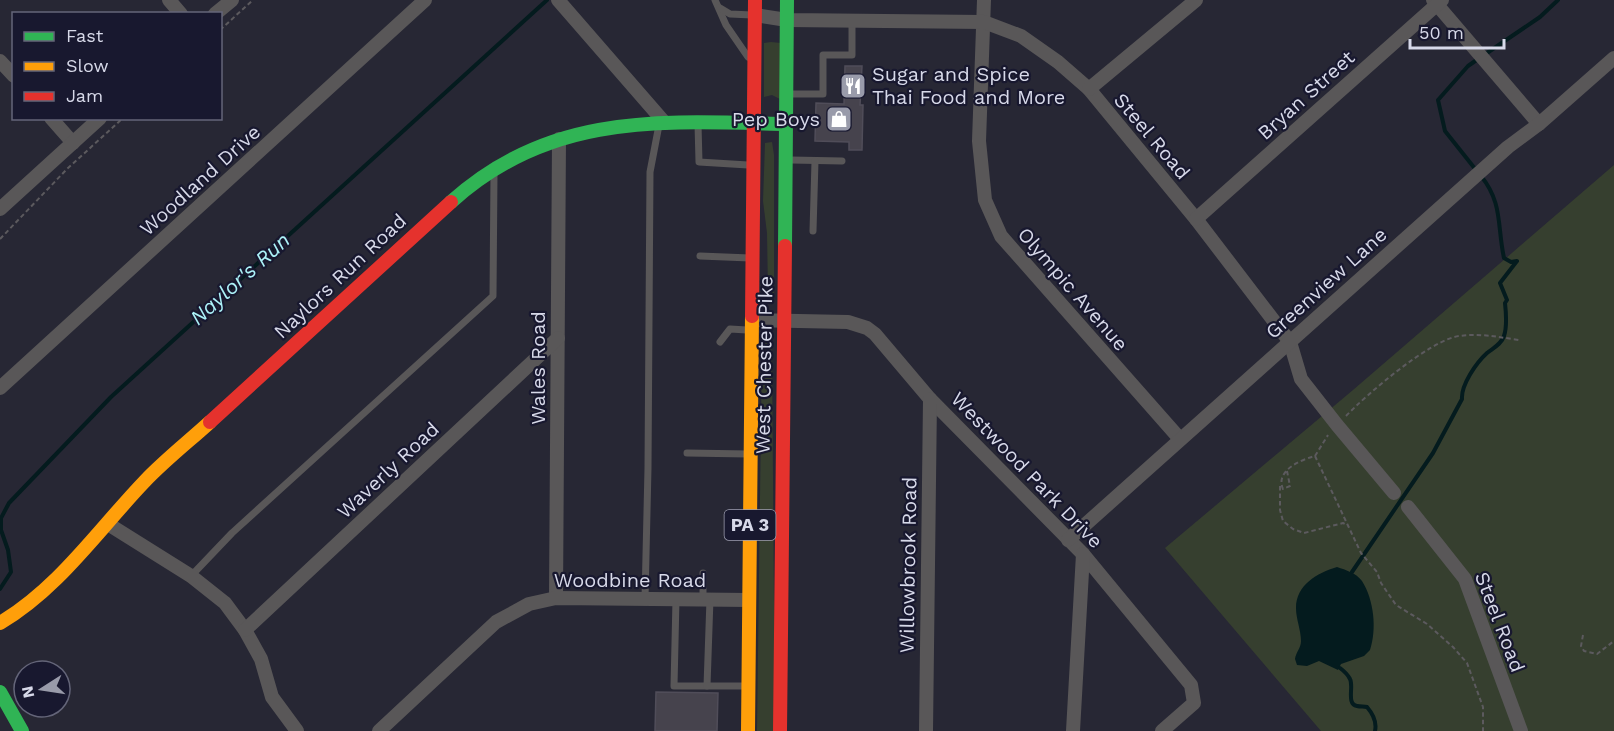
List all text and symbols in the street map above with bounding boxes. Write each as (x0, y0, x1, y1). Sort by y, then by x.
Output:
legend (12, 12, 222, 120)
scale bar (1410, 12, 1504, 50)
text: 50 m (1419, 22, 1464, 43)
text: Fast (66, 25, 104, 46)
street label: Bryan Street (1253, 45, 1360, 145)
text: Slow (66, 55, 109, 76)
place label: Sugar and Spice Thai Food and More (872, 62, 1065, 109)
restaurant icon: Sugar and Spice Thai Food and More (838, 71, 868, 101)
text: Jam (66, 85, 103, 106)
street label: Steel Road (1109, 88, 1195, 184)
shop icon: Pep Boys (824, 104, 854, 134)
place label: Pep Boys (732, 107, 820, 131)
street label: Woodland Drive (135, 120, 265, 240)
street label: Naylors Run Road (269, 208, 411, 344)
street label: Olympic Avenue (1013, 222, 1133, 356)
street label: Greenview Lane (1260, 222, 1392, 344)
water label: Naylor's Run (185, 227, 295, 330)
street label: West Chester Pike (750, 276, 778, 454)
street label: Wales Road (526, 311, 550, 425)
street label: Westwood Park Drive (946, 387, 1108, 553)
street label: Waverly Road (332, 417, 444, 523)
street label: Willowbrook Road (894, 477, 922, 653)
road number: PA 3 (724, 510, 776, 540)
street label: Woodbine Road (554, 568, 706, 592)
street label: Steel Road (1470, 569, 1530, 675)
north arrow (12, 659, 72, 719)
text: N (17, 684, 38, 700)

